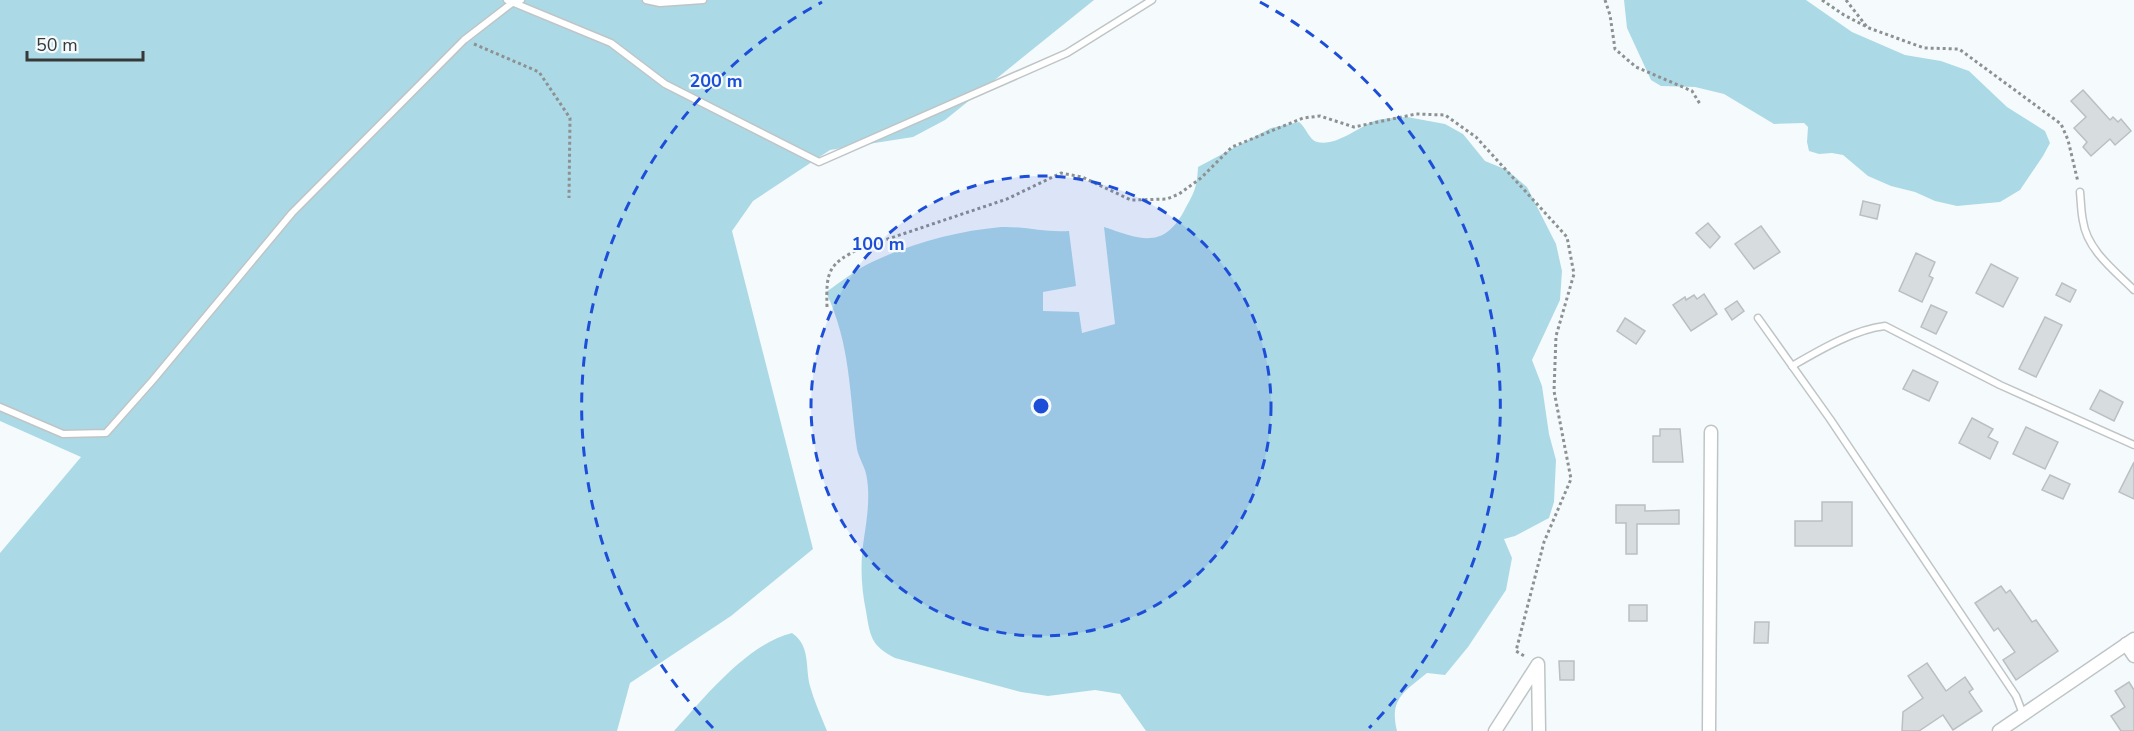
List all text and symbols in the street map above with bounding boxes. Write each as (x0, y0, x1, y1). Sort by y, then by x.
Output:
scale bar (27, 24, 142, 62)
text: 50 m (36, 33, 78, 57)
text: 200 m (689, 69, 743, 93)
text: 100 m (851, 232, 905, 256)
centre of rings (1031, 396, 1051, 416)

